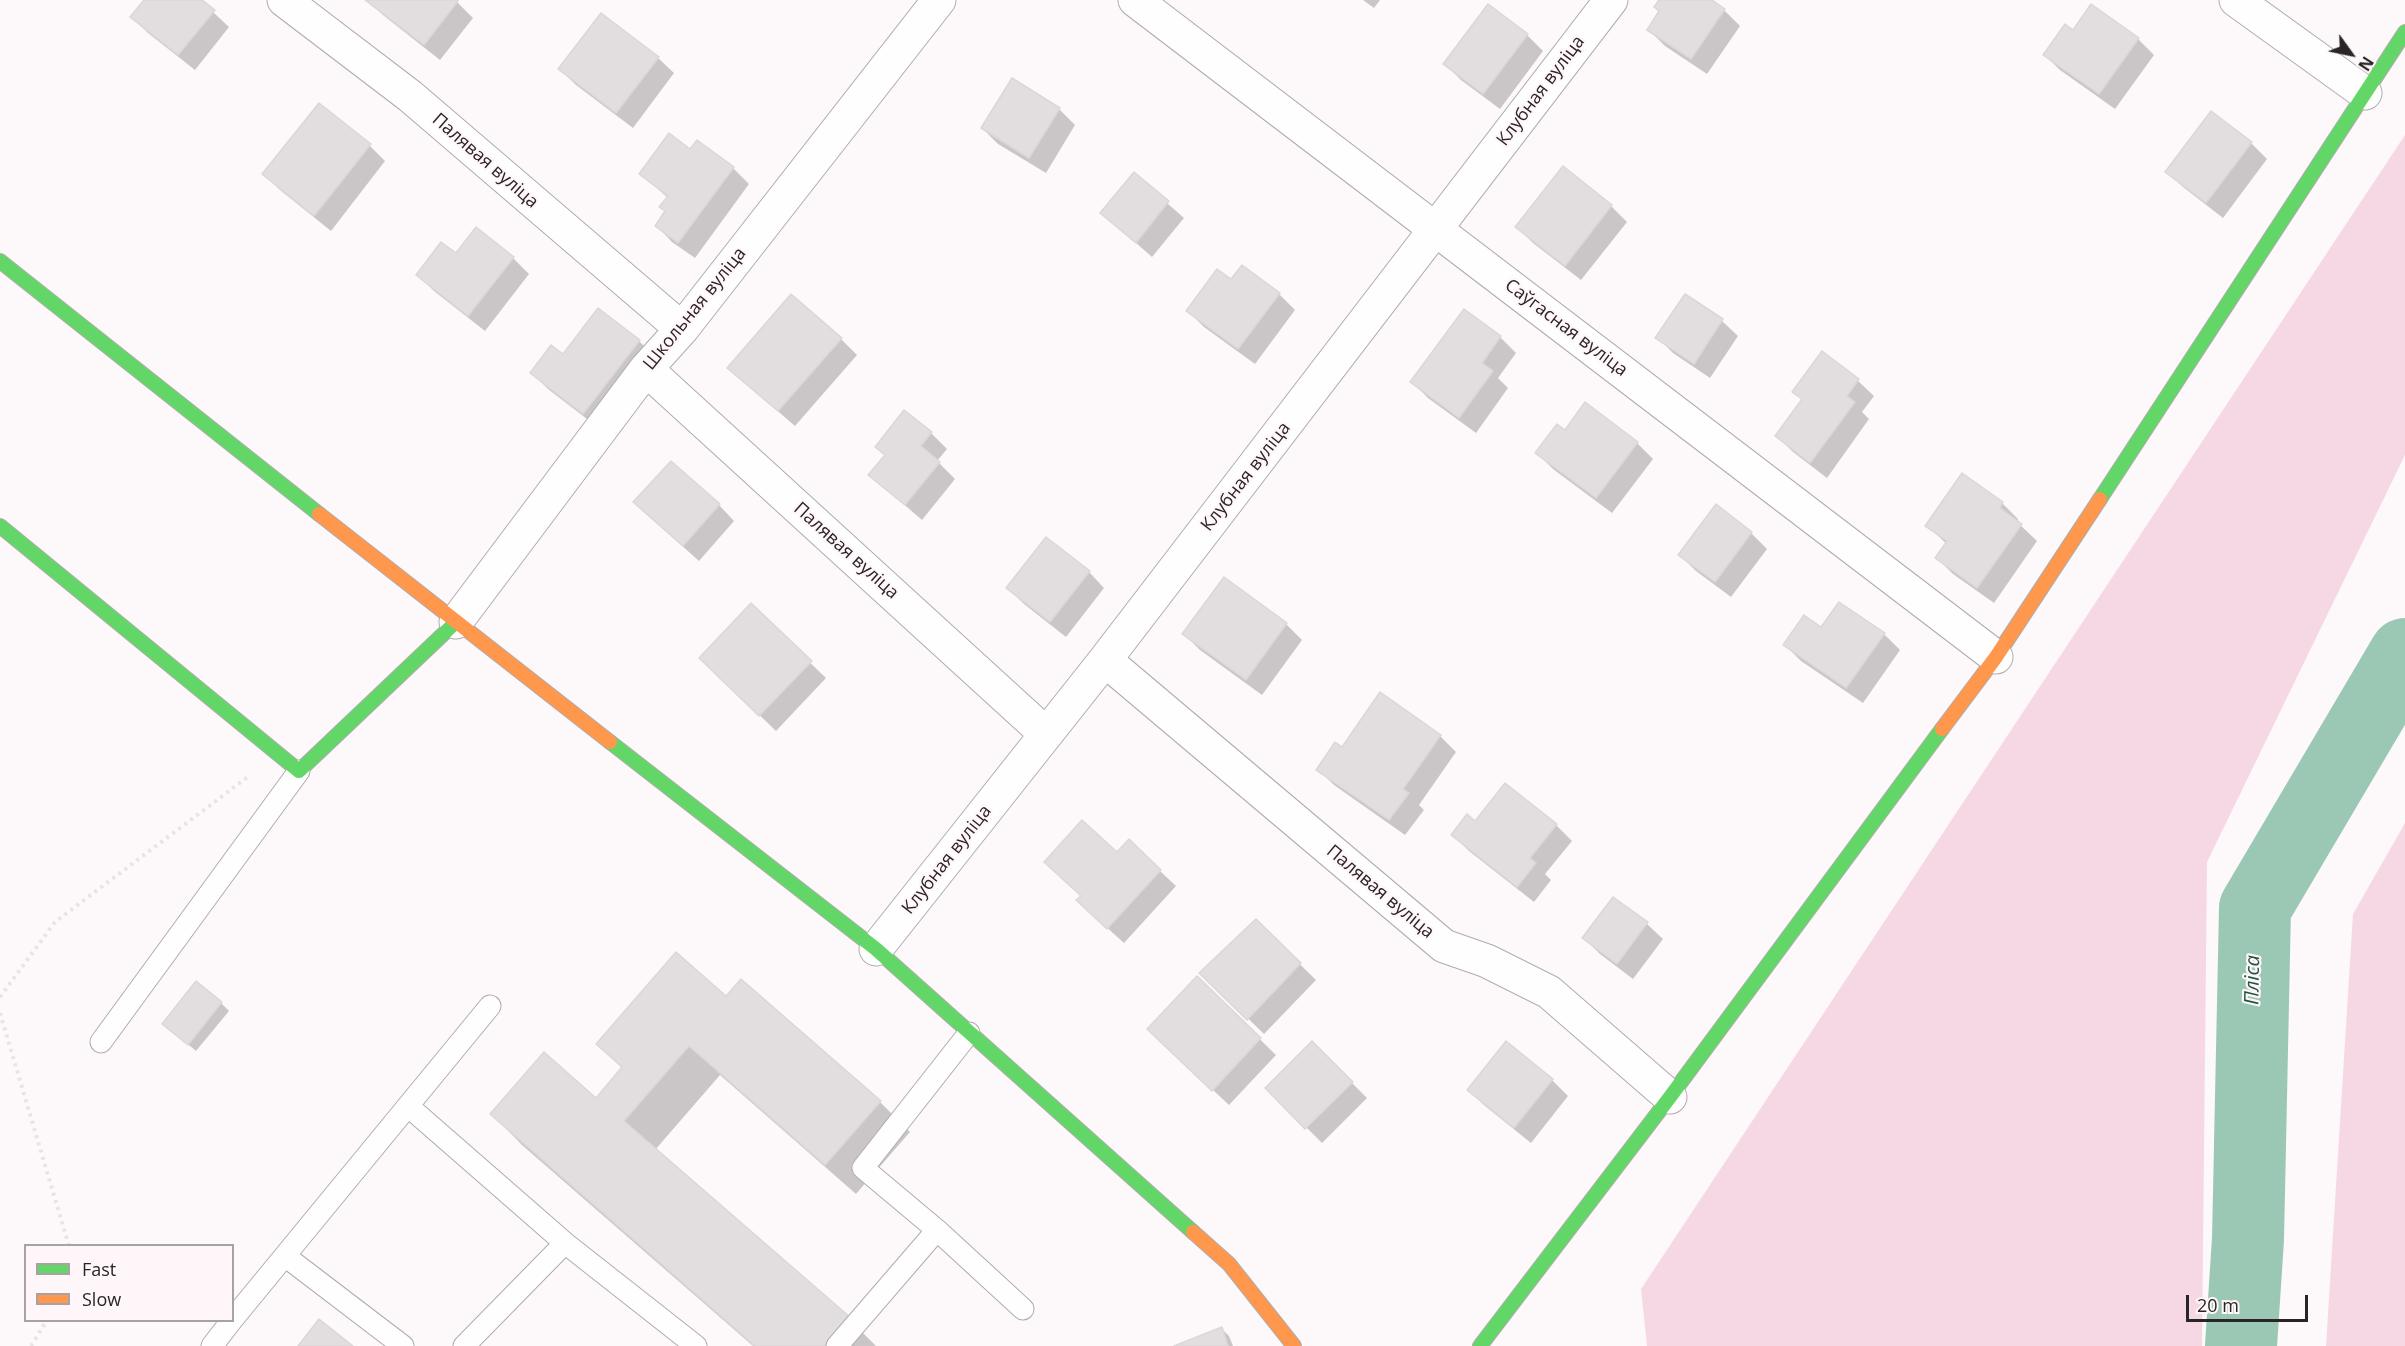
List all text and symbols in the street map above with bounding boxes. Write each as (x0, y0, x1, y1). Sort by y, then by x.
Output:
north arrow (2321, 24, 2381, 84)
street label: Клубная вуліца (1493, 32, 1589, 150)
text: N (2353, 52, 2379, 75)
street label: Палявая вуліца (427, 109, 543, 213)
street label: Школьная вуліца (639, 243, 751, 375)
street label: Саўгасная вуліца (1500, 275, 1632, 381)
street label: Клубная вуліца (1197, 418, 1295, 536)
street label: Палявая вуліца (789, 498, 903, 604)
street label: Клубная вуліца (898, 801, 996, 919)
street label: Палявая вуліца (1322, 841, 1438, 943)
water label: Пліса (2241, 955, 2265, 1005)
legend (24, 1244, 234, 1322)
text: Fast (82, 1257, 116, 1281)
scale bar (2189, 1283, 2310, 1321)
text: Slow (82, 1287, 121, 1311)
text: 20 m (2197, 1293, 2239, 1317)

